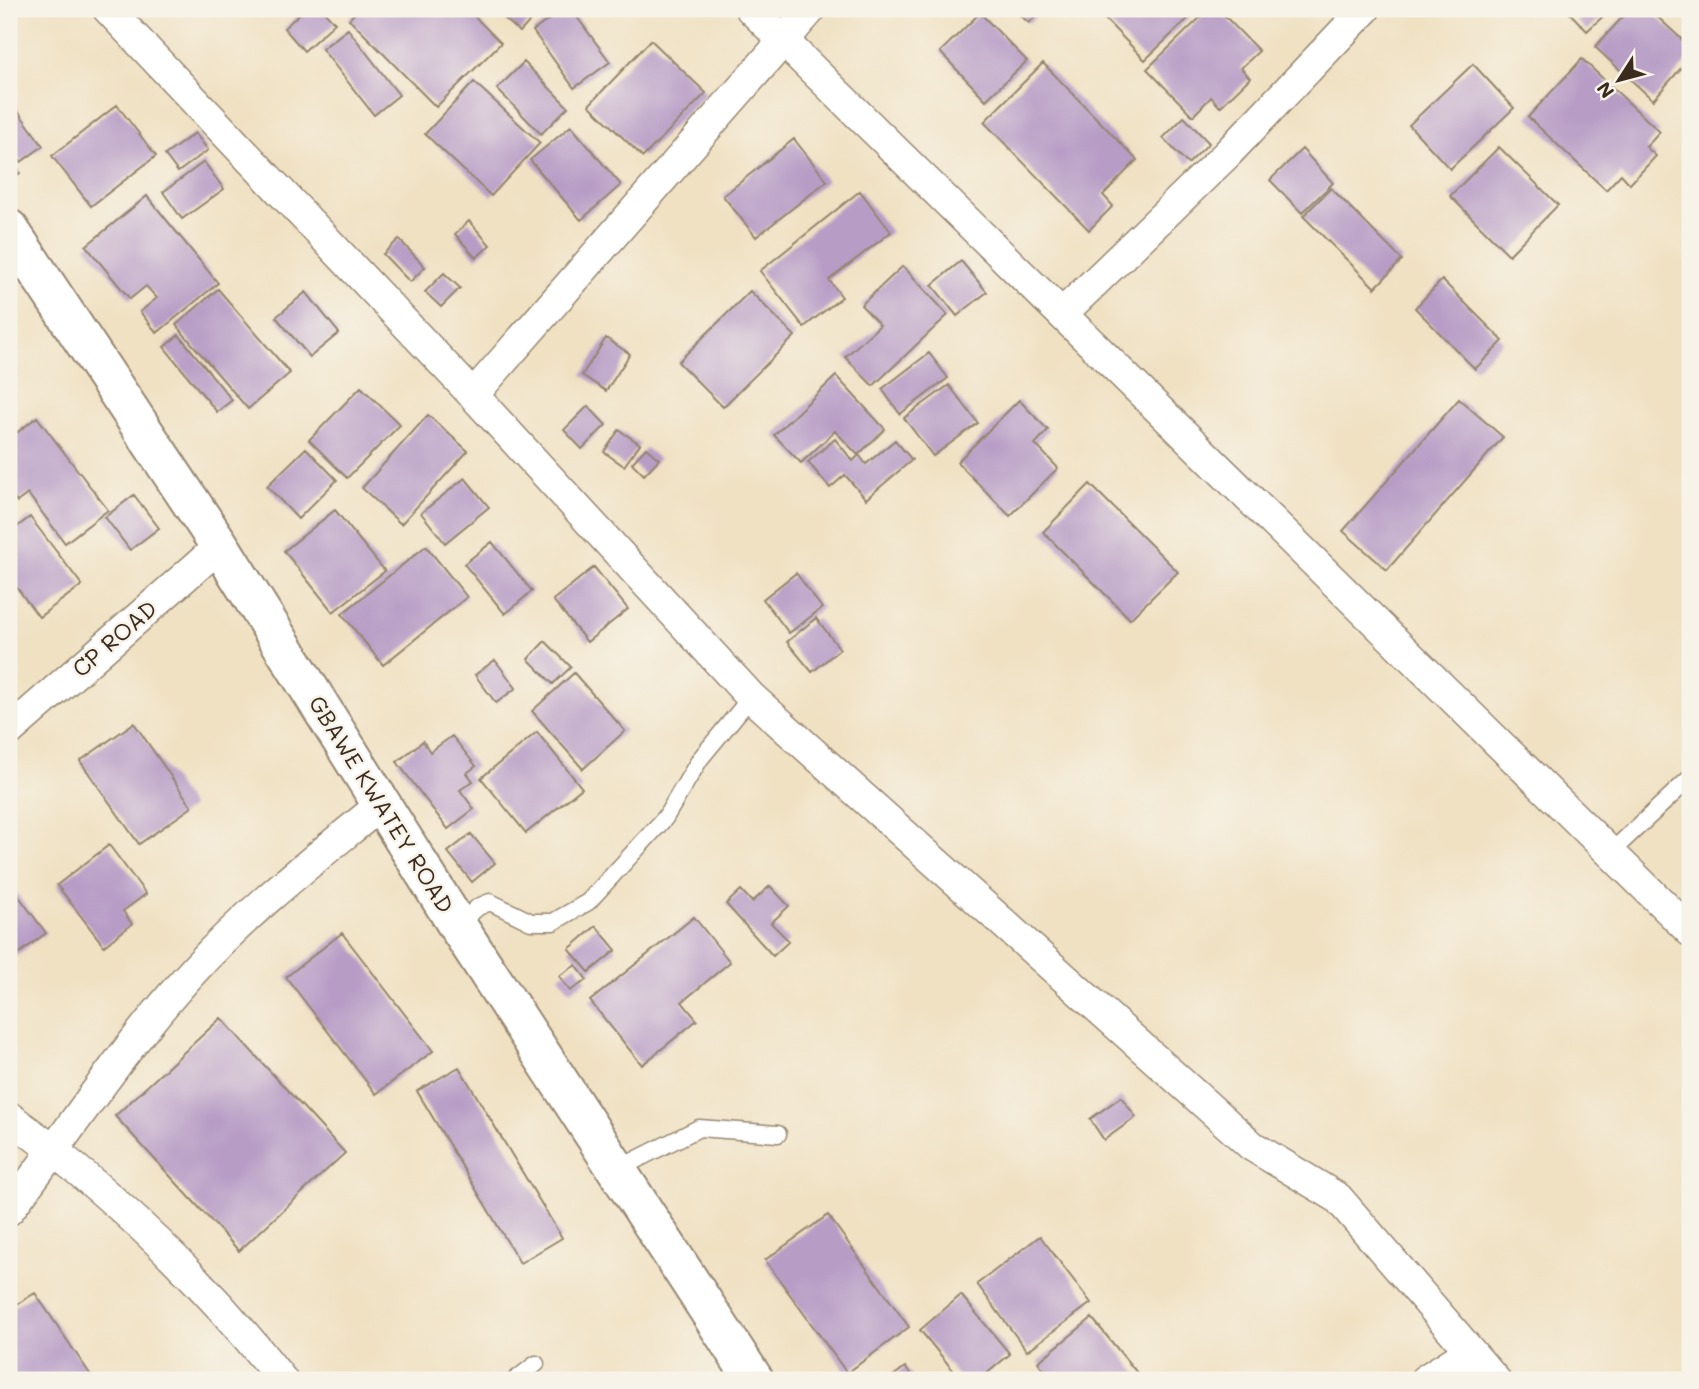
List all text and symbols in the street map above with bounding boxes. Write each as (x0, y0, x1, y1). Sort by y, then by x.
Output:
north arrow (1584, 46, 1654, 116)
text: N (1590, 77, 1619, 103)
street label: CP ROAD (65, 593, 163, 683)
street label: GBAWE KWATEY ROAD (303, 690, 461, 918)

